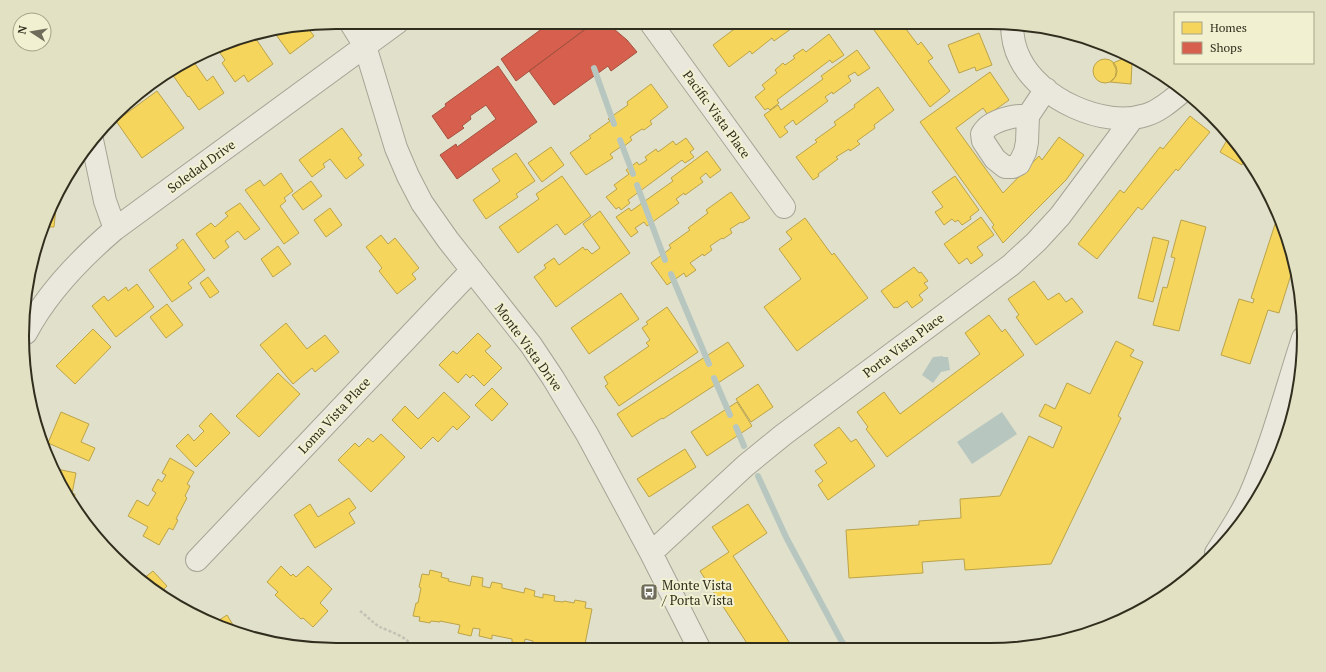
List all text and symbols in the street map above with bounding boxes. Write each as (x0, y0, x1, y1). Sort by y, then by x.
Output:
north arrow (12, 12, 52, 52)
legend (1174, 12, 1314, 64)
text: Homes (1210, 20, 1247, 35)
text: N (15, 24, 30, 35)
text: Shops (1210, 40, 1242, 55)
street label: Pacific Vista Place (679, 66, 755, 162)
street label: Soledad Drive (163, 135, 239, 197)
street label: Monte Vista Drive (491, 300, 567, 394)
street label: Porta Vista Place (859, 309, 947, 381)
street label: Loma Vista Place (294, 373, 374, 457)
place label: Monte Vista / Porta Vista (661, 576, 734, 609)
bus stop icon: Monte Vista / Porta Vista (639, 582, 659, 602)

